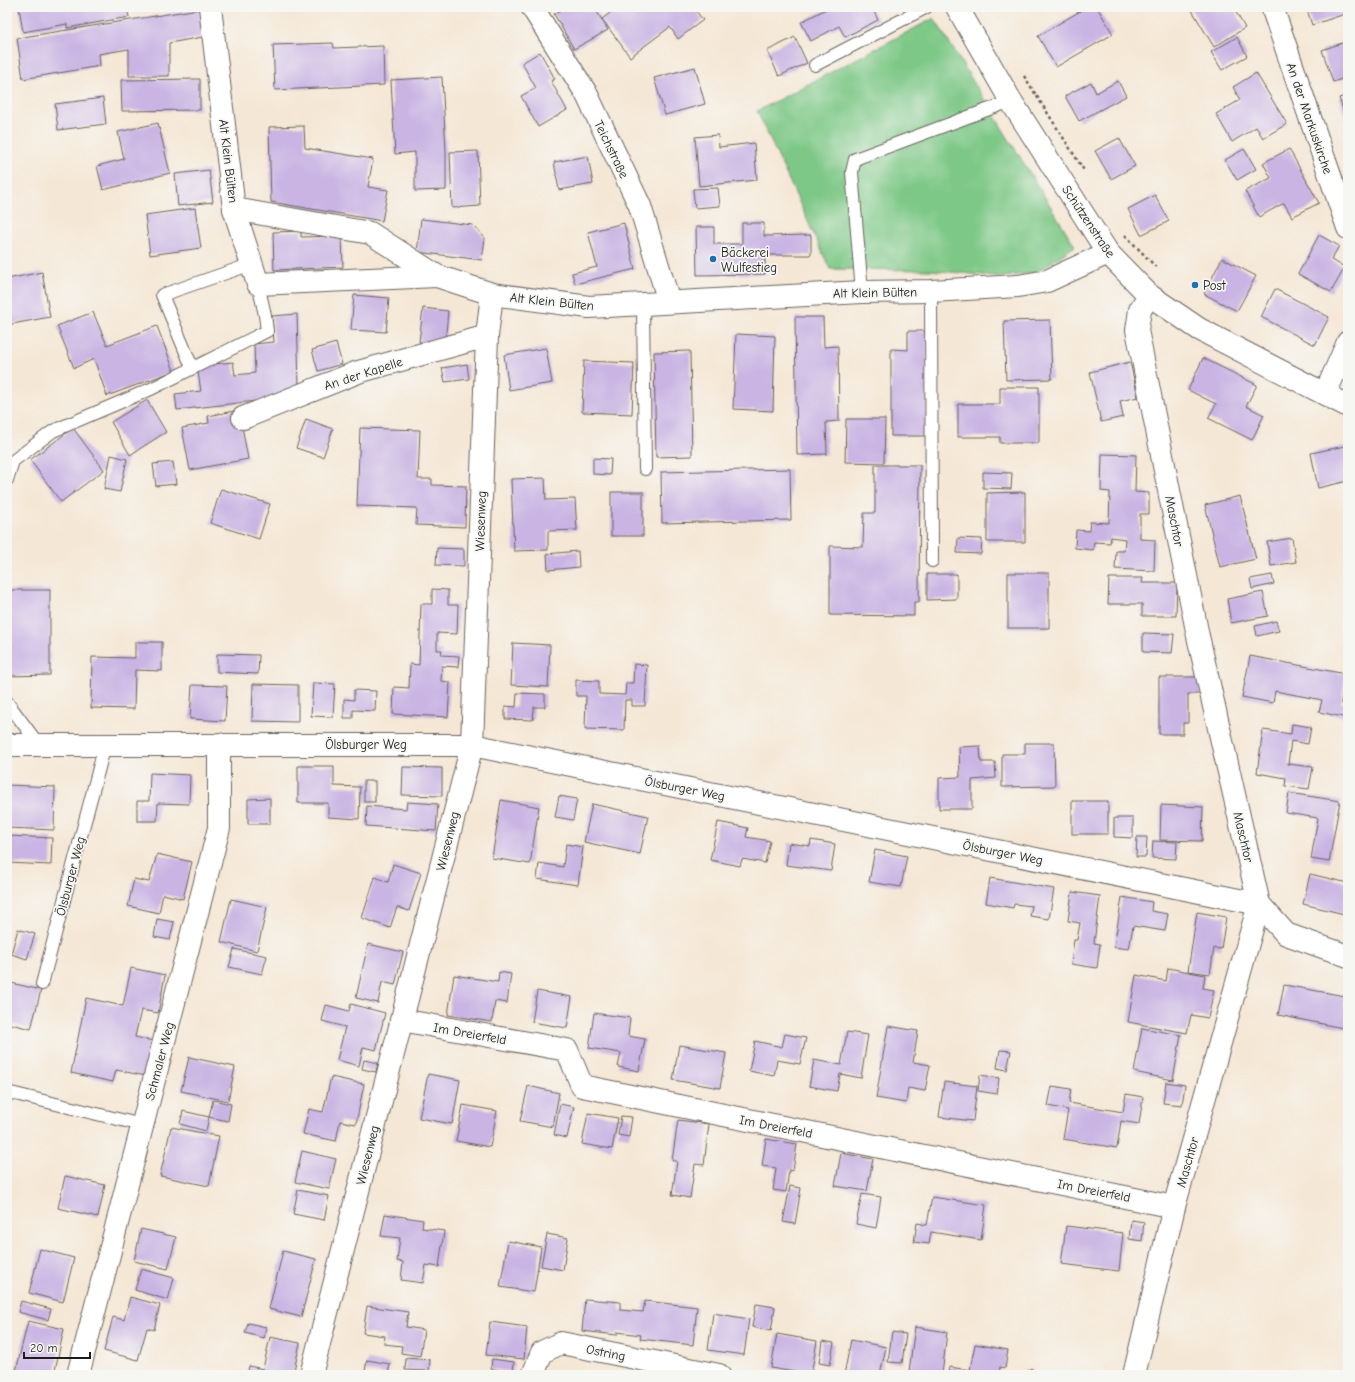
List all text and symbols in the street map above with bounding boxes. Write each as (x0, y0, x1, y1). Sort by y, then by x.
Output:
street label: An der Markuskirche (1283, 60, 1336, 176)
street label: Alt Klein Bülten (216, 118, 241, 204)
street label: Teichstraße (591, 118, 632, 181)
street label: Schützenstraße (1059, 182, 1119, 261)
place label: Bäckerei Wulfestieg (721, 245, 777, 275)
marker: Bäckerei Wulfestieg (708, 254, 718, 264)
place label: Post (1203, 278, 1227, 293)
marker: Post (1190, 280, 1200, 290)
street label: Alt Klein Bülten (833, 284, 917, 301)
street label: Alt Klein Bülten (509, 290, 595, 313)
street label: An der Kapelle (322, 354, 405, 393)
street label: Wiesenweg (472, 490, 489, 552)
street label: Maschtor (1162, 494, 1187, 549)
street label: Ölsburger Weg (325, 736, 407, 752)
street label: Ölsburger Weg (643, 772, 727, 804)
street label: Wiesenweg (433, 810, 462, 872)
street label: Maschtor (1230, 810, 1257, 865)
street label: Ölsburger Weg (52, 834, 88, 918)
street label: Ölsburger Weg (961, 836, 1045, 868)
street label: Schmaler Weg (142, 1020, 177, 1102)
street label: Im Dreierfeld (432, 1020, 508, 1047)
street label: Im Dreierfeld (738, 1112, 814, 1141)
street label: Wiesenweg (353, 1124, 382, 1186)
street label: Maschtor (1173, 1134, 1202, 1189)
street label: Im Dreierfeld (1056, 1176, 1132, 1205)
scale bar (24, 1334, 90, 1360)
text: 20 m (30, 1341, 58, 1355)
street label: Ostring (585, 1341, 627, 1364)

